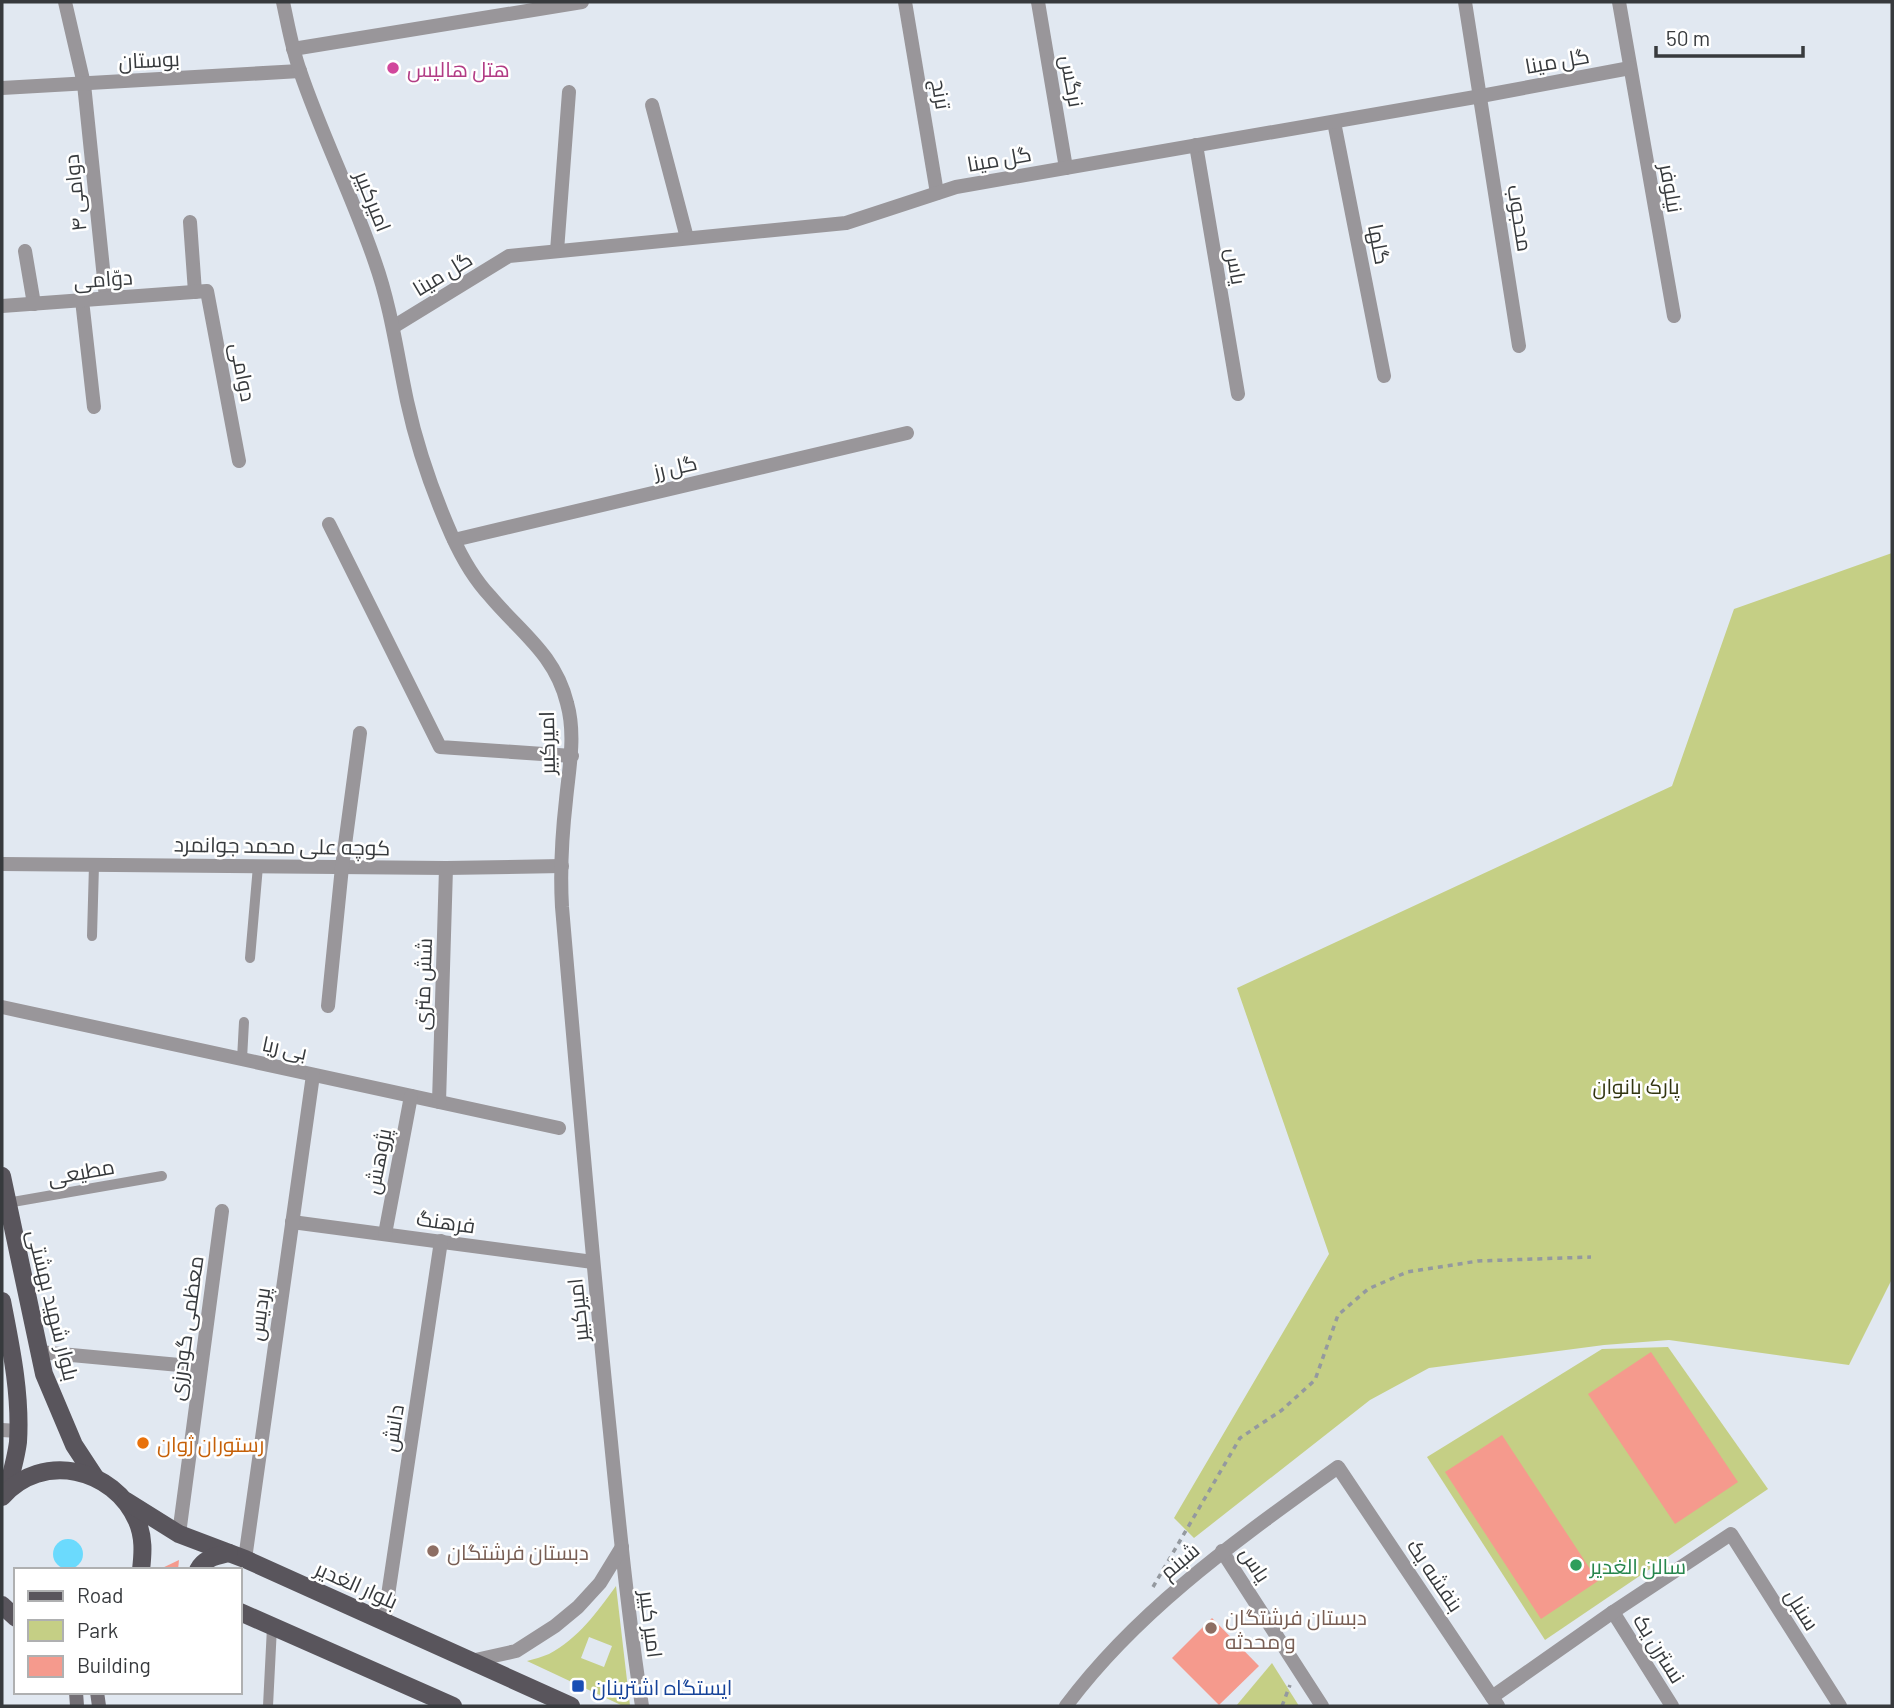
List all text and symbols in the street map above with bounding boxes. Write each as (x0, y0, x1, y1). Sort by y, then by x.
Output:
scale bar (1656, 14, 1803, 58)
text: 50 m (1666, 25, 1710, 50)
street label: گل مینا (1523, 42, 1592, 80)
street label: بوستان (118, 45, 180, 75)
street label: نرگس (1054, 53, 1090, 109)
place label: هتل هالیس (407, 56, 510, 83)
marker: هتل هالیس (385, 60, 401, 76)
street label: ترنج (924, 77, 957, 112)
street label: گل مینا (965, 140, 1034, 178)
street label: دوامی ۴ (58, 153, 92, 233)
street label: نیلوفر (1654, 161, 1689, 215)
street label: امیرکبیر (349, 166, 397, 235)
street label: محجوب (1502, 183, 1539, 253)
street label: گلها (1362, 222, 1396, 267)
street label: یاس (1219, 245, 1253, 287)
street label: گل مینا (408, 246, 477, 302)
street label: دوّامی (73, 263, 134, 295)
street label: دوامی (224, 341, 262, 404)
street label: گل رز (650, 449, 700, 485)
street label: امیرکبیر (533, 711, 560, 776)
street label: کوچه علی محمد جوانمرد (174, 831, 390, 862)
street label: شش متری (408, 937, 438, 1031)
street label: بی ریا (260, 1030, 310, 1066)
park label: پارک بانوان (1592, 1073, 1680, 1101)
street label: پژوهش (358, 1126, 399, 1196)
street label: مطیعی (46, 1153, 117, 1191)
street label: فرهنگ (415, 1205, 477, 1238)
street label: بلوار شهید بهشتی (21, 1227, 85, 1384)
street label: معظمی گودرزی (162, 1254, 210, 1402)
street label: امیرکبیر (561, 1277, 594, 1344)
street label: پردیس (242, 1285, 277, 1343)
street label: دانش (376, 1403, 410, 1454)
place label: رستوران ژوان (157, 1431, 264, 1458)
marker: رستوران ژوان (135, 1435, 151, 1451)
street label: بنفشه یک (1403, 1534, 1469, 1616)
street label: شبنم (1154, 1536, 1206, 1586)
place label: دبستان فرشتگان (447, 1539, 589, 1566)
street label: یاس (1234, 1542, 1277, 1588)
marker: دبستان فرشتگان (425, 1543, 441, 1559)
place label: سالن الغدیر (1589, 1553, 1686, 1580)
street label: بلوار الغدیر (311, 1554, 402, 1614)
marker: سالن الغدیر (1568, 1557, 1584, 1573)
legend (14, 1568, 242, 1694)
text: Road (77, 1582, 123, 1607)
street label: سنبل (1779, 1584, 1825, 1636)
street label: امیر کبیر (634, 1588, 669, 1659)
place label: دبستان فرشتگان و محدثه (1225, 1604, 1367, 1654)
street label: نسترن یک (1627, 1609, 1691, 1688)
text: Park (77, 1617, 118, 1642)
marker: دبستان فرشتگان و محدثه (1203, 1620, 1219, 1636)
text: Building (77, 1652, 151, 1677)
place label: ایستگاه اشترینان (592, 1674, 732, 1701)
marker: ایستگاه اشترینان (570, 1678, 586, 1694)

